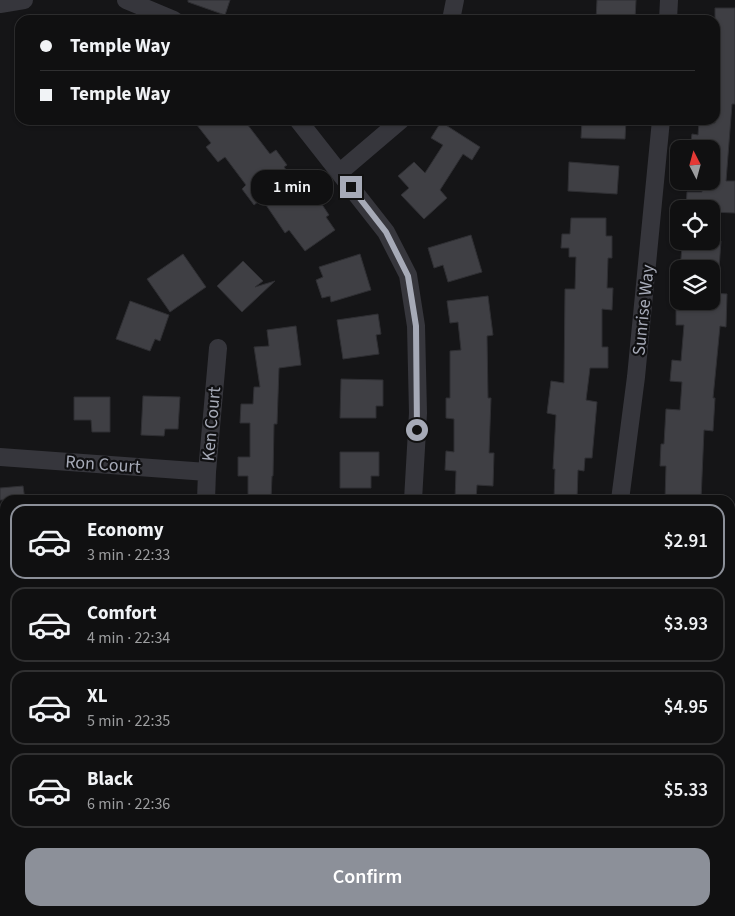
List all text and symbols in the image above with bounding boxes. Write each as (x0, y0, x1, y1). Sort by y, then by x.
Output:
text: Temple Way (70, 33, 170, 60)
text: Temple Way (70, 81, 170, 108)
north arrow (670, 140, 720, 190)
map controls (670, 140, 720, 310)
callout: 1 min (251, 170, 334, 204)
text: 1 min (273, 176, 311, 198)
route end (340, 176, 362, 198)
button: locate (670, 200, 720, 250)
button: layers (670, 260, 720, 310)
street label: Sunrise Way (626, 263, 661, 357)
street label: Ken Court (196, 386, 227, 462)
route start (406, 419, 428, 441)
street label: Ron Court (64, 449, 141, 480)
text: Economy (87, 517, 164, 544)
icon: car (27, 519, 72, 564)
text: $2.91 (664, 528, 708, 555)
text: 3 min · 22:33 (87, 544, 170, 566)
text: Comfort (87, 600, 157, 627)
icon: car (27, 602, 72, 647)
text: $3.93 (664, 611, 708, 638)
text: 4 min · 22:34 (87, 627, 170, 649)
text: XL (87, 683, 108, 710)
icon: car (27, 685, 72, 730)
text: $4.95 (664, 694, 708, 721)
text: 5 min · 22:35 (87, 710, 170, 732)
text: Black (87, 766, 133, 793)
icon: car (27, 768, 72, 813)
text: $5.33 (664, 777, 708, 804)
text: 6 min · 22:36 (87, 793, 170, 815)
button: Confirm (25, 848, 710, 906)

